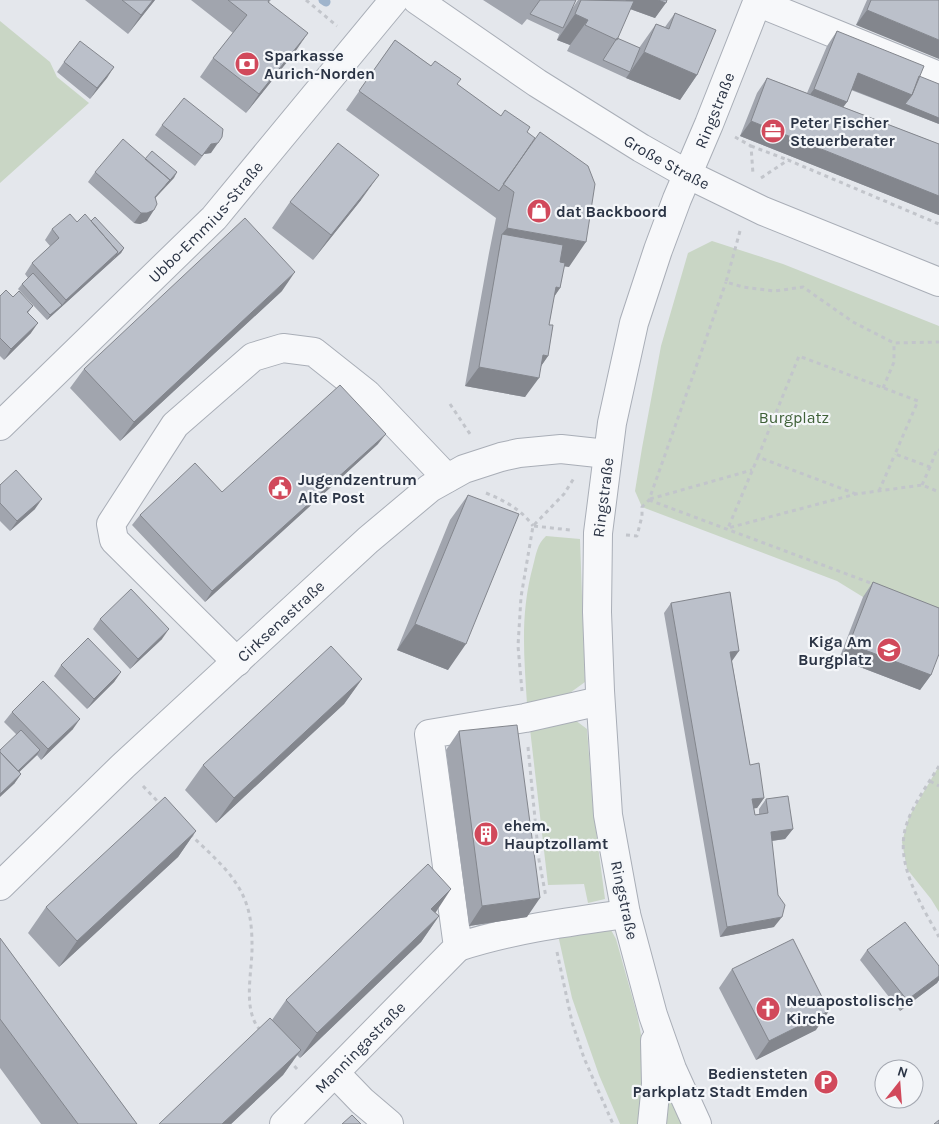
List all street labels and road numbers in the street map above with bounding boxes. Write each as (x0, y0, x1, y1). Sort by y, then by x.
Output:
street label: Ringstraße (691, 70, 738, 151)
street label: Große Straße (620, 131, 713, 194)
street label: Ubbo-Emmius-Straße (144, 157, 267, 287)
street label: Ringstraße (589, 456, 618, 539)
street label: Cirksenastraße (233, 576, 328, 666)
street label: Ringstraße (607, 859, 642, 941)
street label: Manningastraße (311, 997, 409, 1097)

